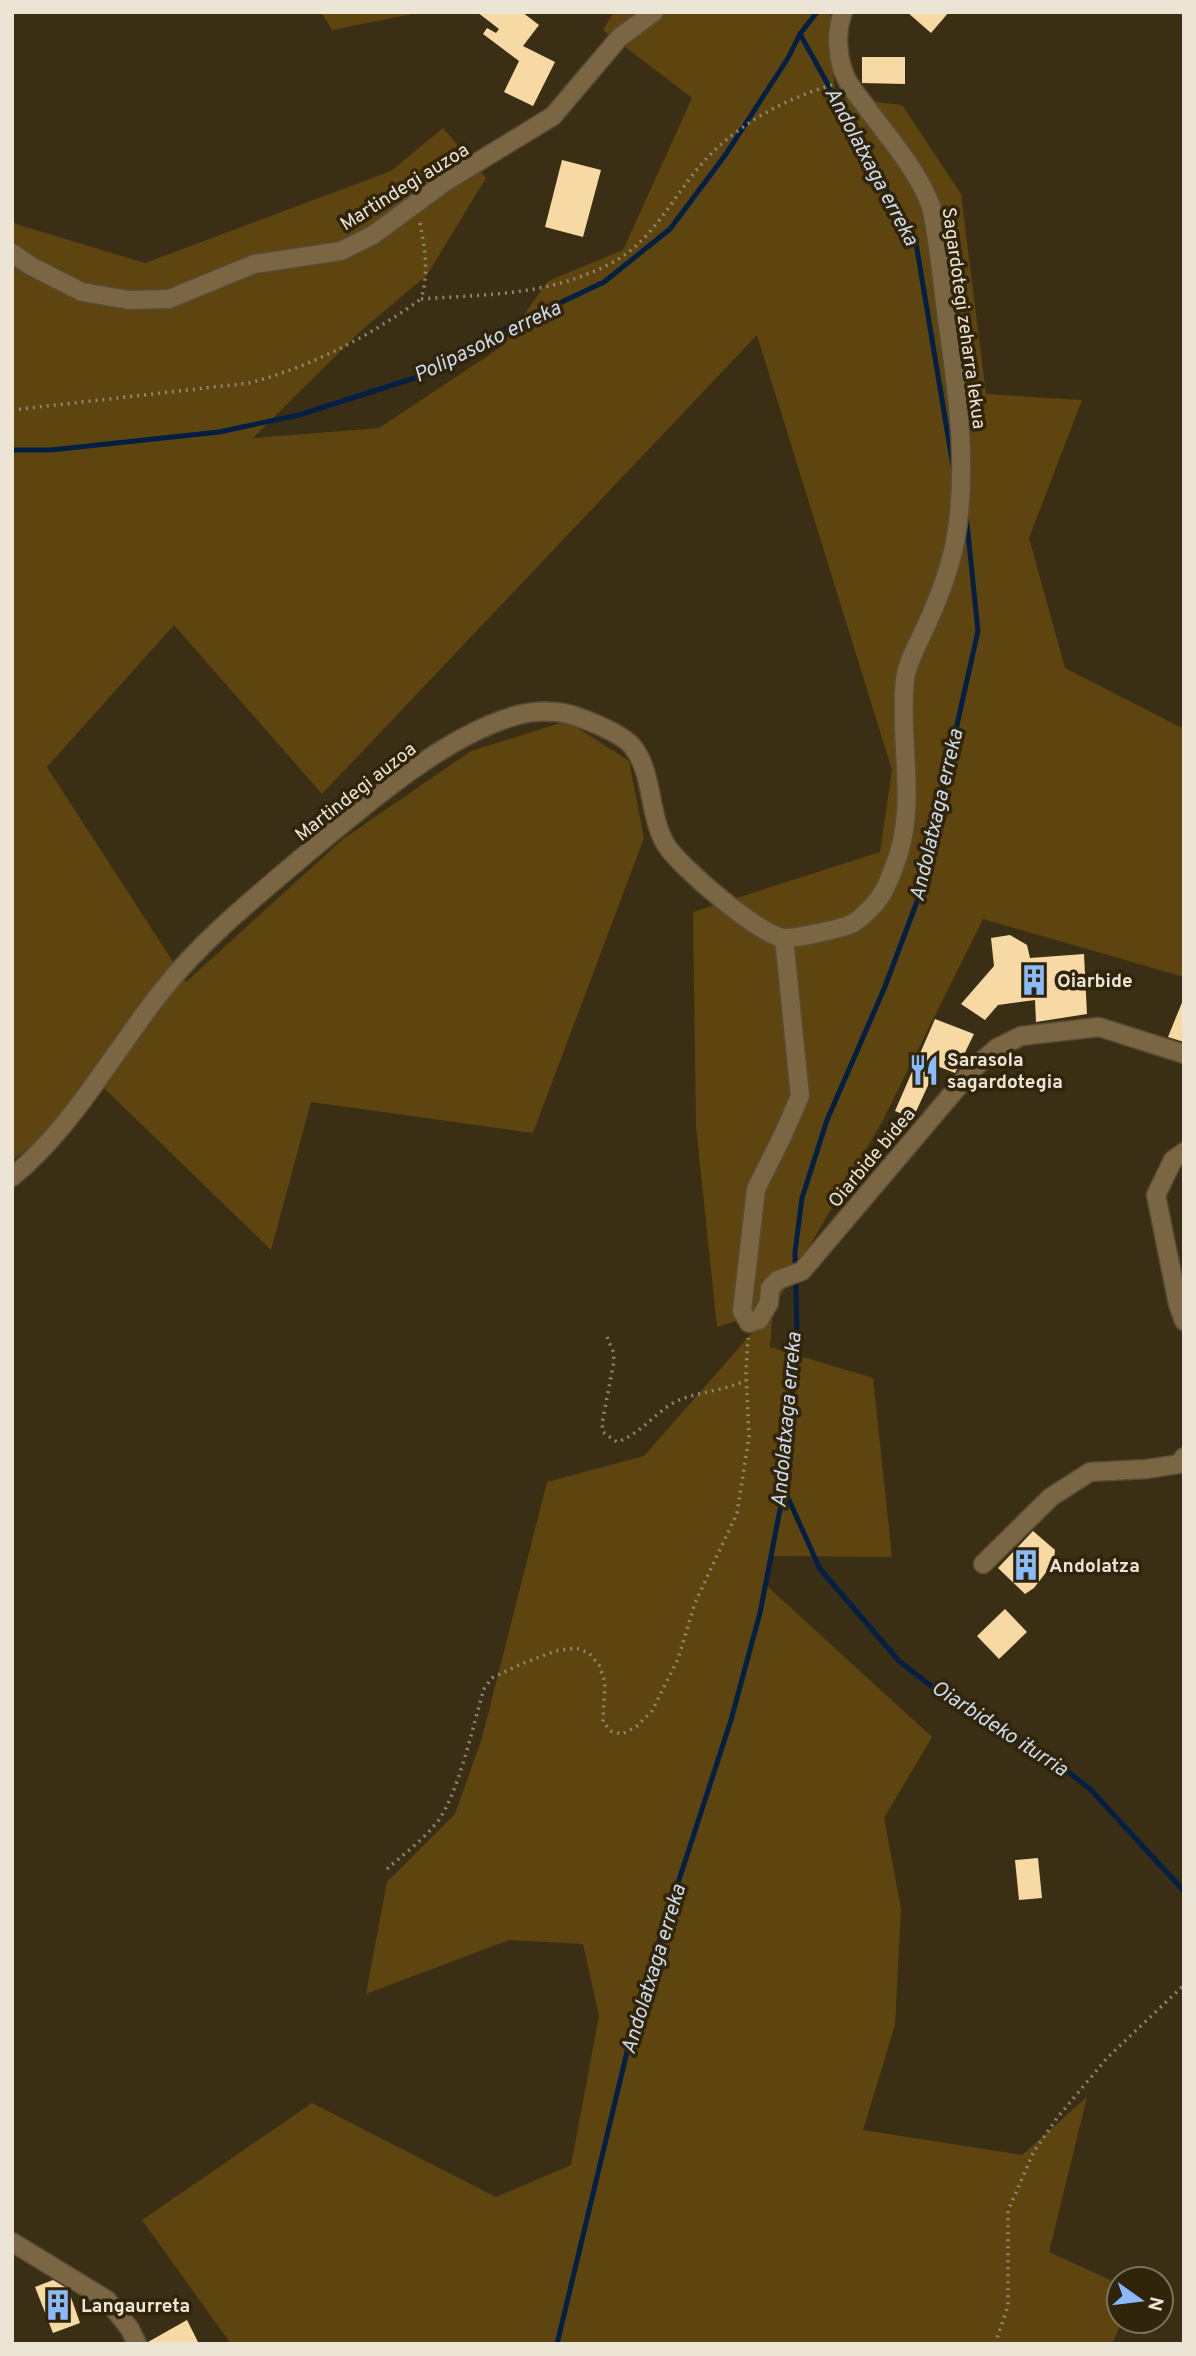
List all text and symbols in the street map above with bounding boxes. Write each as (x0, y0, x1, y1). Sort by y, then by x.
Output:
water label: Andolatxaga erreka (817, 83, 924, 251)
street label: Martindegi auzoa (336, 138, 474, 237)
street label: Sagardotegi zeharra lekua (936, 206, 990, 431)
water label: Polipasoko erreka (410, 295, 566, 390)
water label: Andolatxaga erreka (905, 726, 970, 904)
street label: Martindegi auzoa (291, 738, 422, 847)
building icon: Oiarbide (1017, 963, 1051, 997)
place label: Oiarbide (1057, 970, 1133, 994)
place label: Sarasola sagardotegia (947, 1049, 1063, 1095)
restaurant icon: Sarasola sagardotegia (907, 1053, 941, 1087)
street label: Oiarbide bidea (824, 1103, 921, 1213)
water label: Andolatxaga erreka (766, 1331, 809, 1509)
building icon: Andolatza (1009, 1548, 1043, 1582)
place label: Andolatza (1049, 1555, 1140, 1579)
water label: Oiarbideko iturria (926, 1675, 1073, 1784)
water label: Andolatxaga erreka (616, 1881, 693, 2057)
north arrow (1105, 2265, 1175, 2335)
building icon: Langaurreta (41, 2288, 75, 2322)
text: N (1141, 2294, 1168, 2313)
place label: Langaurreta (81, 2295, 190, 2319)

